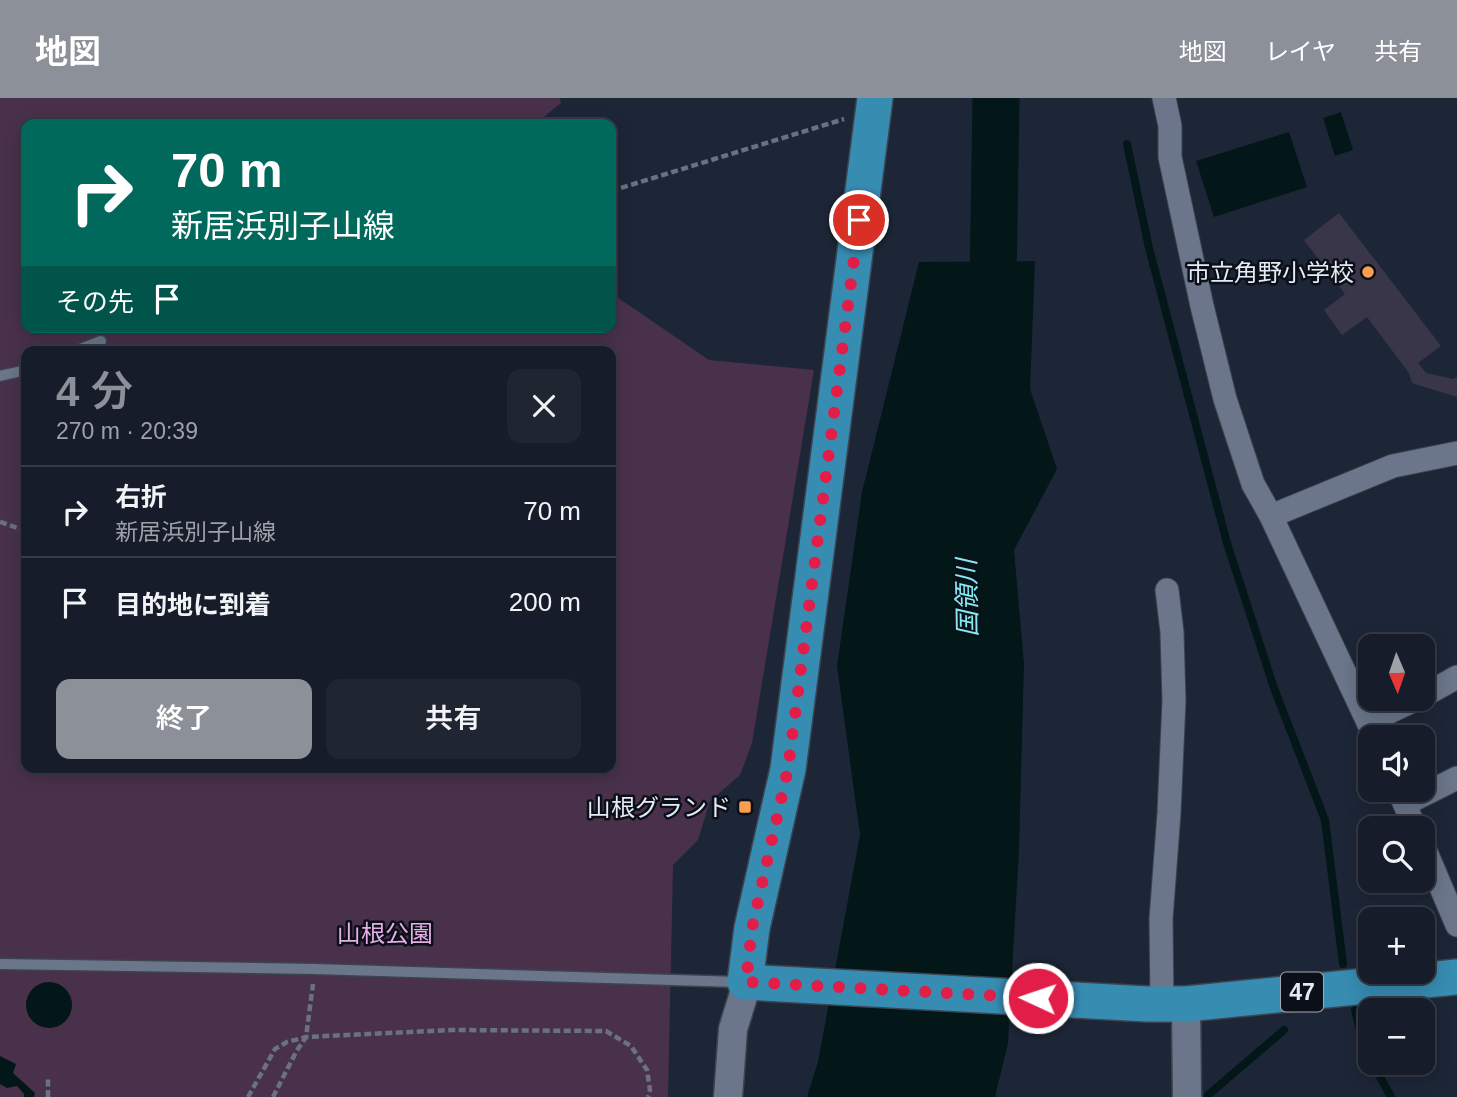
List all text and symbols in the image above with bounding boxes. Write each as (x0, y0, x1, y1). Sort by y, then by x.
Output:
text: 地図 (35, 33, 101, 70)
text: 地図 (1179, 38, 1227, 65)
text: レイヤ (1265, 38, 1336, 65)
text: 共有 (1374, 38, 1422, 65)
text: 70 m (171, 143, 283, 197)
icon: right (56, 147, 147, 238)
pin (829, 190, 889, 250)
icon: arrive (840, 201, 878, 239)
text: 新居浜別子山線 (171, 208, 395, 244)
place label: 市立角野小学校 (1186, 259, 1354, 286)
marker: 市立角野小学校 (1360, 264, 1376, 280)
icon: arrive (148, 280, 186, 318)
text: その先 (56, 287, 134, 317)
text: 4 分 (56, 368, 133, 415)
button: close (507, 369, 581, 443)
text: 270 m · 20:39 (56, 418, 198, 444)
text: 右折 (115, 482, 167, 512)
icon: right (56, 493, 94, 531)
text: 70 m (523, 496, 581, 526)
text: 新居浜別子山線 (115, 519, 276, 545)
water label: 国領川 (951, 556, 983, 637)
icon: arrive (56, 584, 94, 622)
text: 200 m (509, 587, 581, 617)
text: 目的地に到着 (115, 590, 271, 620)
north arrow (1358, 634, 1435, 710)
map controls (1358, 634, 1435, 1075)
button: 終了 (56, 679, 312, 759)
button: 共有 (326, 679, 581, 759)
button: sound (1358, 725, 1435, 802)
place label: 山根グランド (587, 794, 731, 821)
marker: 山根グランド (737, 799, 753, 815)
button: search (1358, 816, 1435, 893)
button: + (1358, 907, 1435, 984)
park label: 山根公園 (337, 920, 433, 947)
position arrow (1001, 961, 1075, 1035)
road number: 47 (1281, 972, 1323, 1012)
button: − (1358, 998, 1435, 1075)

